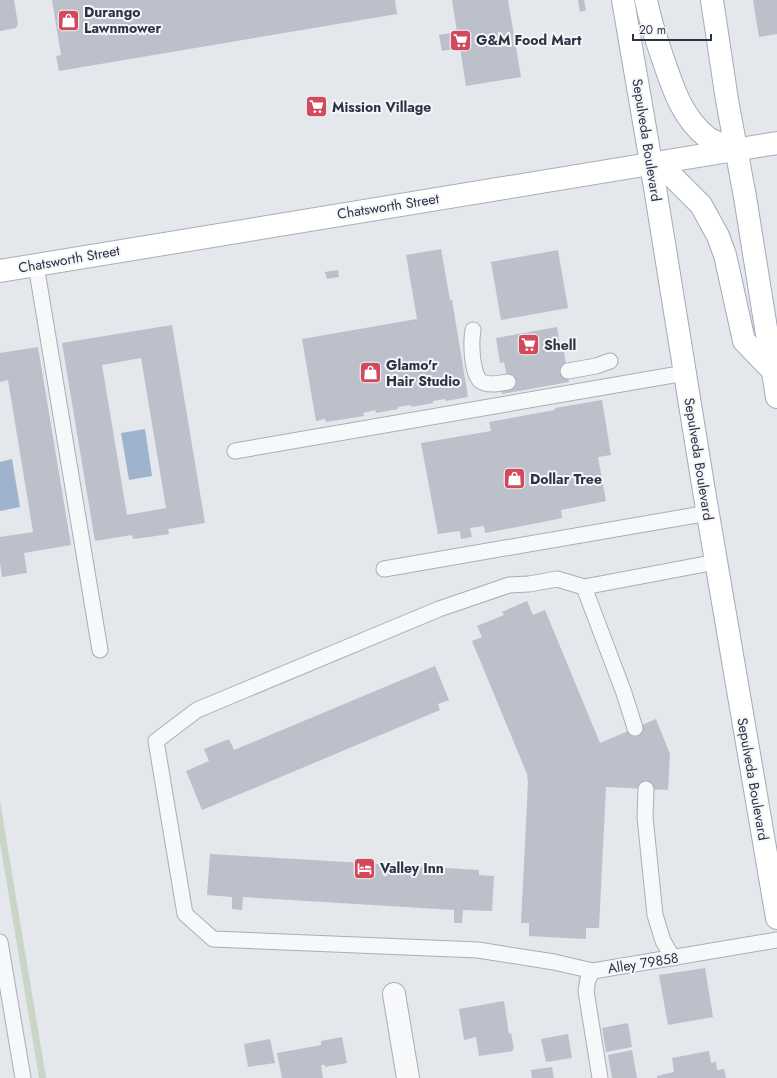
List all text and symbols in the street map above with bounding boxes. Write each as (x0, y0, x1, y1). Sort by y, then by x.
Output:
place label: Durango Lawnmower (84, 2, 162, 38)
shop icon: Durango Lawnmower (55, 7, 81, 33)
scale bar (633, 16, 711, 42)
text: 20 m (639, 21, 666, 39)
supermarket icon: G&M Food Mart (447, 27, 473, 53)
place label: G&M Food Mart (476, 30, 582, 50)
street label: Sepulveda Boulevard (627, 77, 667, 203)
supermarket icon: Mission Village (303, 94, 329, 120)
place label: Mission Village (332, 97, 431, 117)
street label: Chatsworth Street (336, 188, 441, 224)
street label: Chatsworth Street (17, 240, 122, 278)
supermarket icon: Shell (515, 332, 541, 358)
place label: Shell (544, 335, 576, 355)
place label: Glamo'r Hair Studio (386, 355, 460, 391)
shop icon: Glamo'r Hair Studio (358, 360, 384, 386)
street label: Sepulveda Boulevard (679, 396, 719, 522)
shop icon: Dollar Tree (502, 466, 528, 492)
place label: Dollar Tree (530, 469, 602, 489)
street label: Sepulveda Boulevard (732, 716, 774, 842)
hotel icon: Valley Inn (351, 855, 377, 881)
place label: Valley Inn (379, 858, 444, 878)
street label: Alley 79858 (606, 948, 680, 978)

